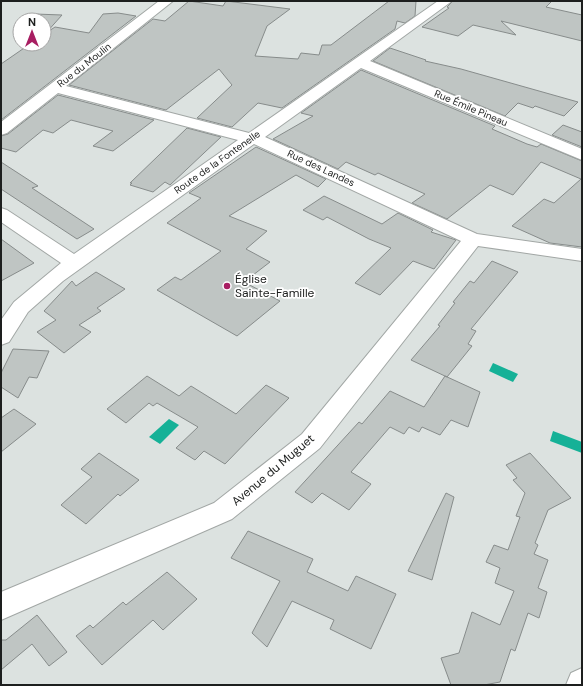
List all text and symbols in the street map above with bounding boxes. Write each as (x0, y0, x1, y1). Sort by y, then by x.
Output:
north arrow (12, 12, 52, 52)
text: N (28, 15, 36, 29)
street label: Rue du Moulin (54, 40, 114, 90)
street label: Rue Émile Pineau (432, 87, 510, 129)
street label: Route de la Fontenelle (171, 127, 263, 197)
street label: Rue des Landes (285, 147, 357, 189)
place label: Église Sainte-Famille (235, 271, 315, 301)
marker: Église Sainte-Famille (222, 281, 232, 291)
street label: Avenue du Muguet (228, 430, 318, 509)

